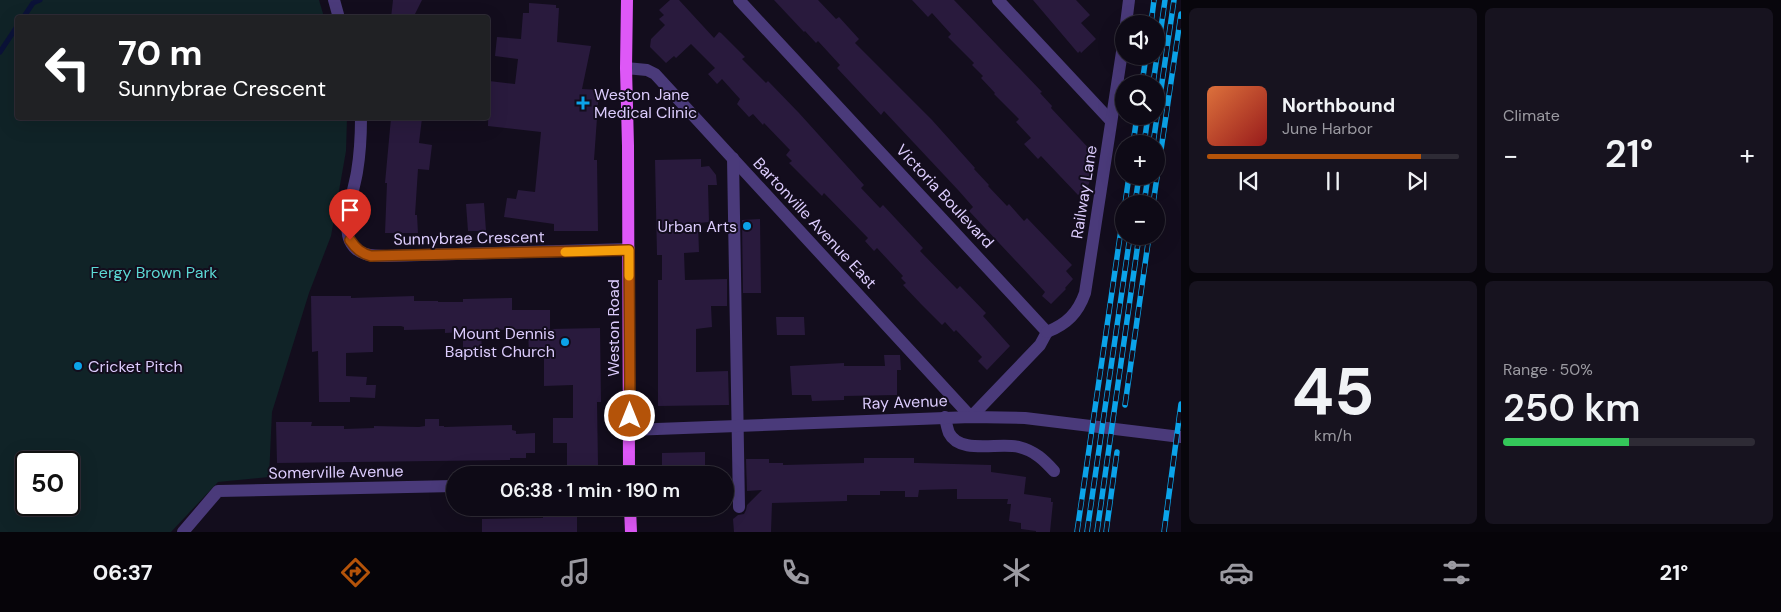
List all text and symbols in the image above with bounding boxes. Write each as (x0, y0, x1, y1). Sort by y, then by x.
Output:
map controls (1115, 15, 1165, 245)
button: sound (1115, 15, 1165, 65)
text: 70 m (118, 30, 202, 76)
icon: left (35, 35, 100, 100)
text: Sunnybrae Crescent (118, 74, 326, 103)
button: search (1115, 75, 1165, 125)
place label: Weston Jane Medical Clinic (594, 84, 697, 123)
text: Northbound (1282, 93, 1395, 118)
marker: Weston Jane Medical Clinic (576, 96, 590, 110)
text: Climate (1503, 105, 1560, 126)
text: June Harbor (1282, 118, 1373, 139)
text: 21° (1605, 129, 1653, 179)
button: + (1115, 135, 1165, 185)
text: − (1503, 137, 1518, 174)
text: + (1740, 137, 1755, 174)
street label: Victoria Boulevard (891, 140, 999, 252)
street label: Railway Lane (1066, 144, 1102, 240)
street label: Bartonville Avenue East (749, 153, 881, 293)
icon: previous (1235, 167, 1263, 195)
icon: pause (1319, 167, 1347, 195)
icon: next (1403, 167, 1431, 195)
pin (329, 189, 371, 240)
button: − (1115, 195, 1165, 245)
icon: arrive (336, 196, 364, 224)
place label: Urban Arts (658, 216, 737, 237)
marker: Urban Arts (741, 220, 753, 232)
street label: Sunnybrae Crescent (393, 226, 545, 250)
park label: Fergy Brown Park (91, 262, 217, 283)
street label: Weston Road (603, 279, 624, 377)
place label: Mount Dennis Baptist Church (445, 323, 555, 362)
marker: Mount Dennis Baptist Church (559, 336, 571, 348)
text: 45 (1292, 350, 1374, 434)
place label: Cricket Pitch (88, 356, 183, 377)
text: Range · 50% (1503, 359, 1593, 380)
marker: Cricket Pitch (72, 360, 84, 372)
text: 250 km (1503, 383, 1641, 433)
position arrow (603, 389, 655, 441)
street label: Ray Avenue (862, 390, 948, 414)
text: km/h (1314, 425, 1352, 446)
speed limit sign: 50 (15, 451, 80, 516)
street label: Somerville Avenue (268, 460, 404, 484)
text: 06:38 · 1 min · 190 m (500, 478, 680, 503)
icon: directions (338, 555, 373, 590)
icon: music (558, 555, 593, 590)
icon: phone (778, 555, 813, 590)
icon: climate (999, 555, 1034, 590)
icon: car (1219, 555, 1254, 590)
icon: filters (1439, 555, 1474, 590)
text: 06:37 (93, 558, 153, 587)
text: 21° (1660, 558, 1688, 587)

